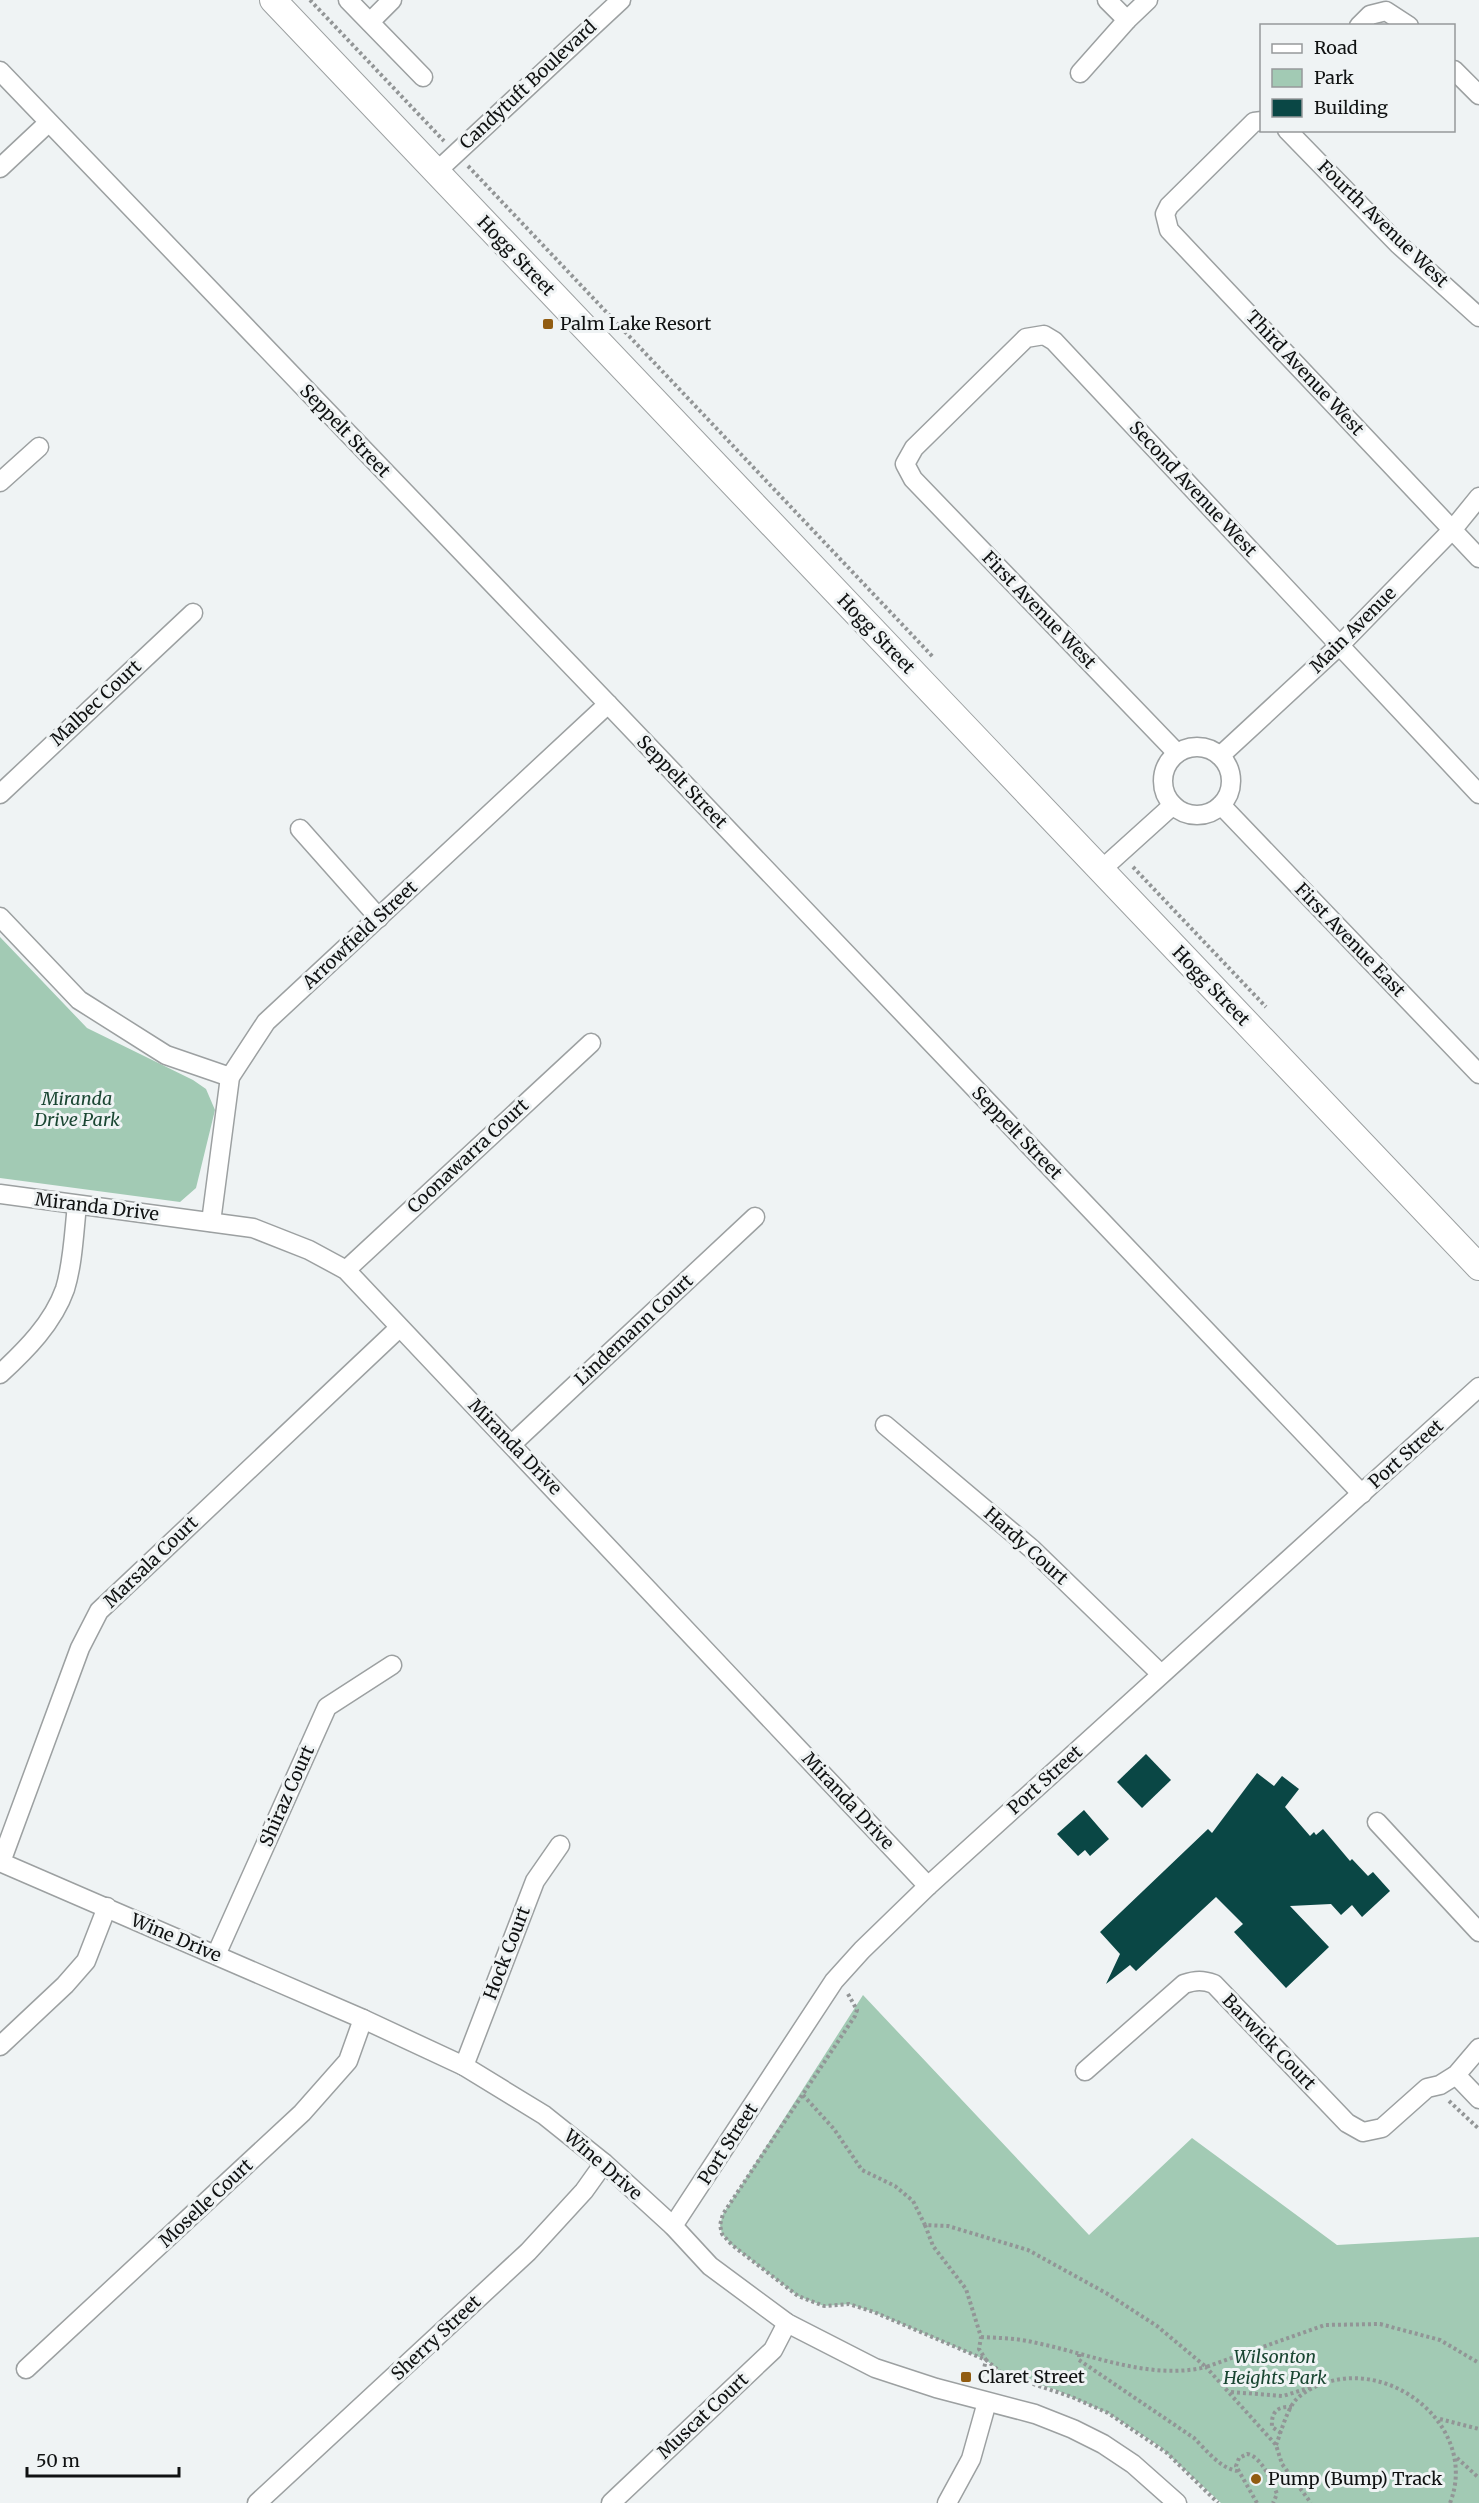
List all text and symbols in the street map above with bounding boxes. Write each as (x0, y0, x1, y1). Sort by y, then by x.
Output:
street label: Candytuft Boulevard (454, 15, 601, 154)
legend (1260, 24, 1455, 132)
text: Road (1314, 36, 1358, 59)
text: Park (1314, 66, 1355, 89)
text: Building (1314, 96, 1388, 119)
street label: Fourth Avenue West (1313, 155, 1454, 292)
street label: Hogg Street (473, 211, 560, 300)
street label: Third Avenue West (1241, 305, 1369, 440)
place label: Palm Lake Resort (560, 312, 711, 335)
marker: Palm Lake Resort (541, 317, 555, 331)
street label: Seppelt Street (295, 379, 395, 482)
street label: Second Avenue West (1125, 416, 1262, 561)
street label: First Avenue West (977, 546, 1101, 673)
street label: Main Avenue (1305, 582, 1401, 678)
street label: Hogg Street (833, 589, 920, 678)
street label: Malbec Court (46, 655, 146, 750)
street label: Seppelt Street (632, 730, 732, 833)
street label: Arrowfield Street (297, 876, 422, 994)
street label: First Avenue East (1290, 878, 1411, 1001)
street label: Hogg Street (1168, 941, 1255, 1030)
street label: Seppelt Street (967, 1081, 1067, 1184)
park label: Miranda Drive Park (33, 1087, 120, 1131)
street label: Coonawarra Court (402, 1093, 533, 1218)
street label: Miranda Drive (34, 1187, 160, 1226)
street label: Lindemann Court (570, 1269, 698, 1390)
street label: Miranda Drive (464, 1394, 567, 1500)
street label: Port Street (1364, 1414, 1448, 1493)
street label: Hardy Court (979, 1502, 1073, 1589)
street label: Marsala Court (99, 1511, 203, 1612)
street label: Port Street (1003, 1740, 1087, 1819)
street label: Shiraz Court (254, 1742, 319, 1850)
street label: Miranda Drive (797, 1747, 899, 1854)
street label: Hock Court (478, 1903, 535, 2003)
street label: Wine Drive (127, 1908, 225, 1967)
street label: Barwick Court (1218, 1989, 1321, 2095)
street label: Port Street (693, 2099, 762, 2189)
street label: Wine Drive (559, 2124, 647, 2205)
street label: Moselle Court (154, 2153, 257, 2252)
street label: Sherry Street (386, 2290, 485, 2385)
park label: Wilsonton Heights Park (1222, 2345, 1327, 2389)
place label: Claret Street (978, 2365, 1085, 2388)
street label: Muscat Court (653, 2368, 753, 2463)
marker: Claret Street (959, 2370, 973, 2384)
scale bar (27, 2440, 178, 2478)
text: 50 m (36, 2449, 80, 2472)
place label: Pump (Bump) Track (1268, 2467, 1443, 2490)
marker: Pump (Bump) Track (1249, 2472, 1263, 2486)

